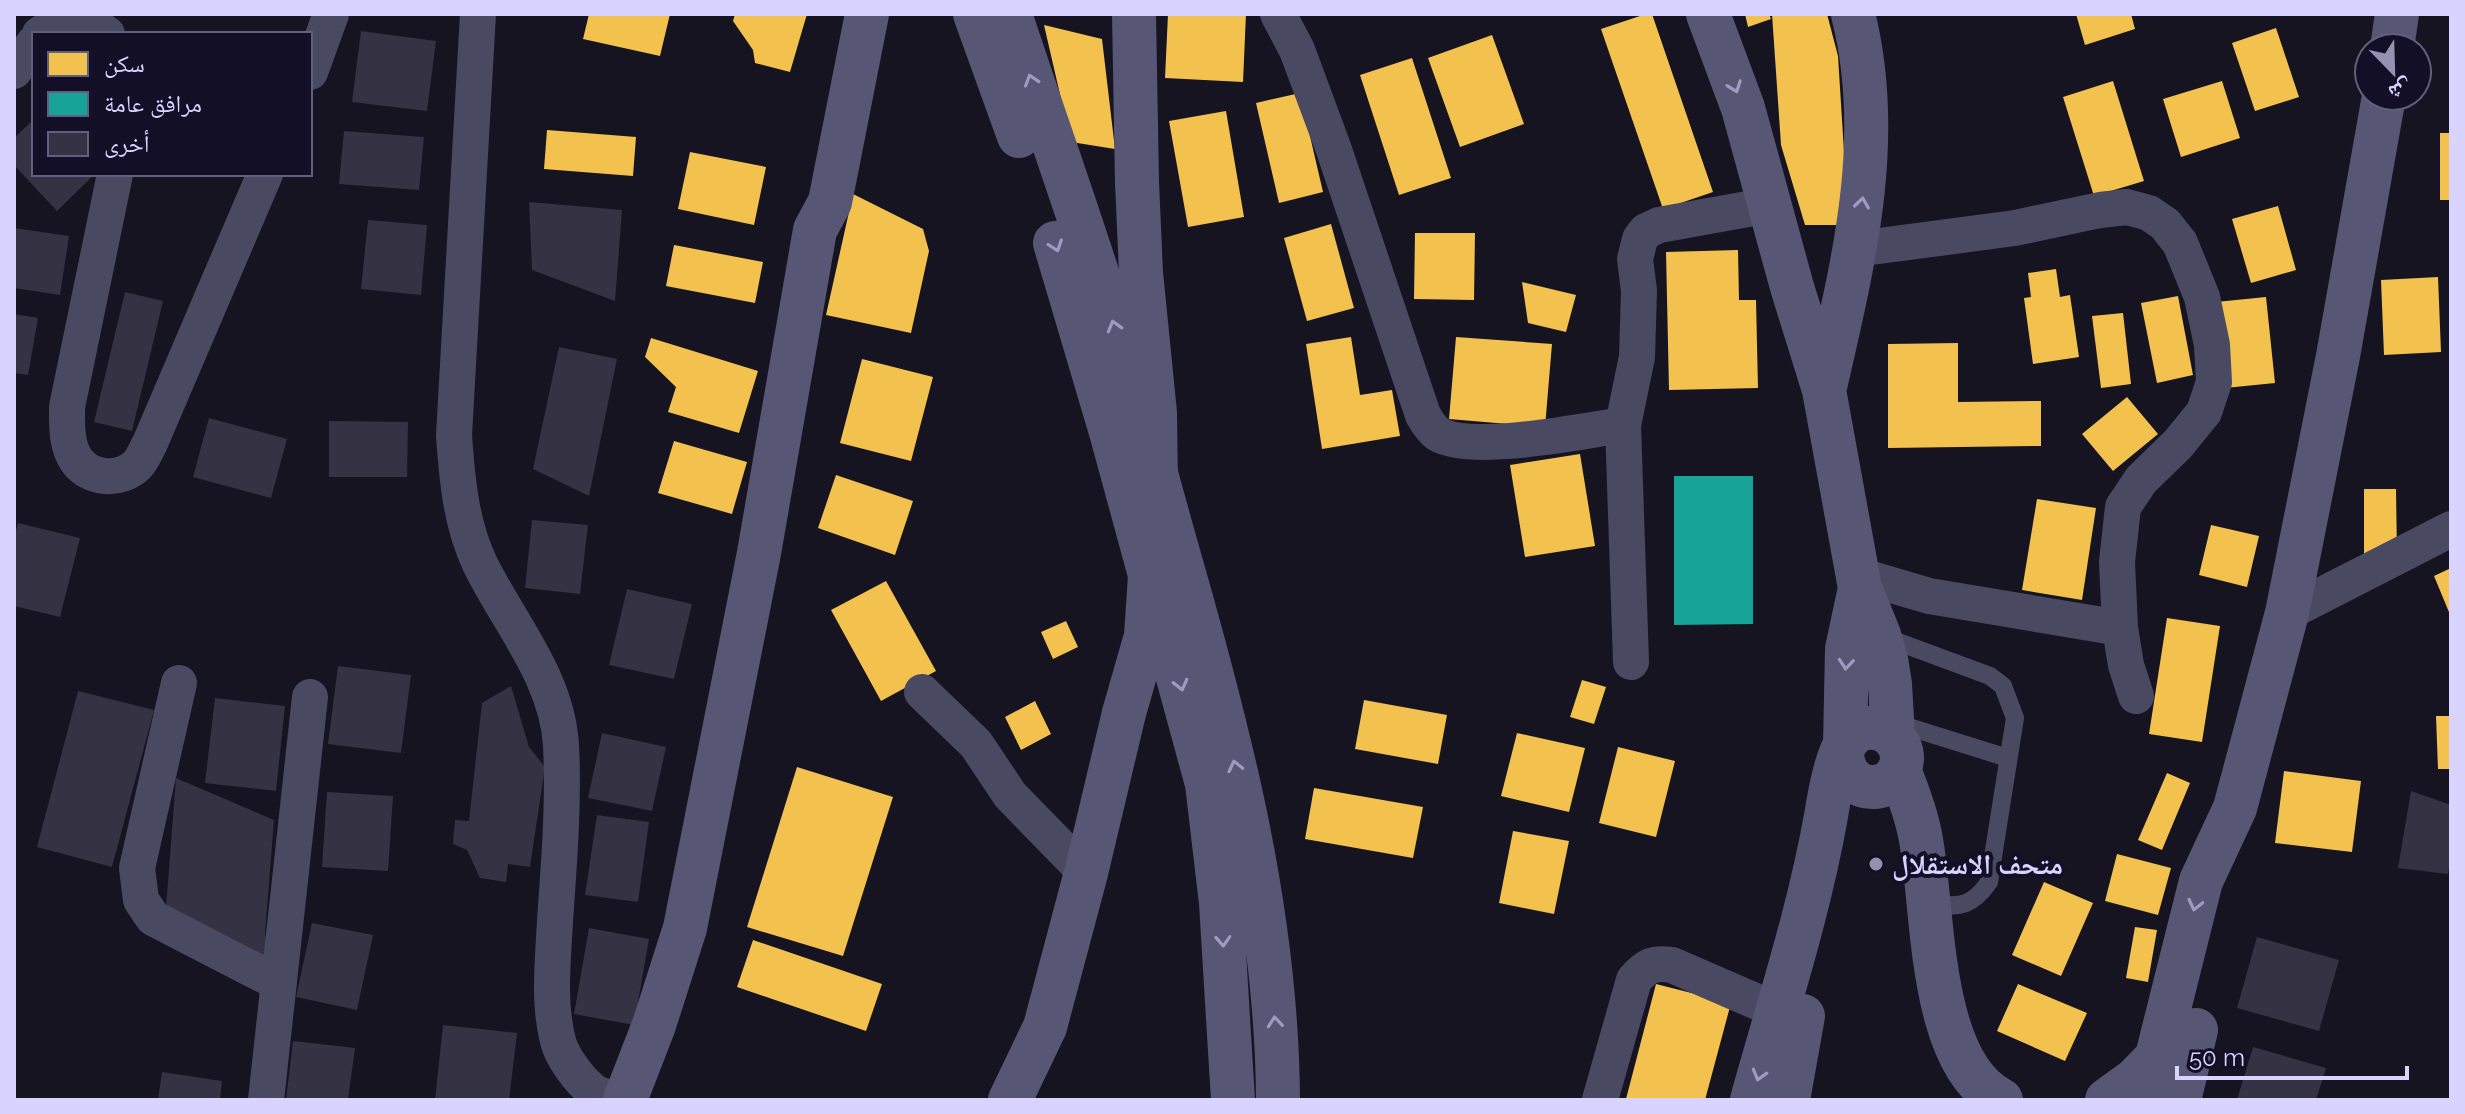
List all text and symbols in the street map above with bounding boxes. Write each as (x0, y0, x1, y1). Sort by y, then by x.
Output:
legend (32, 32, 312, 176)
north arrow (2353, 32, 2433, 112)
text: سكن (104, 49, 145, 78)
one-way arrow (1025, 73, 1041, 87)
text: ش (2385, 73, 2417, 107)
one-way arrow (1725, 79, 1742, 93)
text: مرافق عامة (104, 89, 202, 118)
text: أخرى (104, 129, 150, 158)
one-way arrow (1853, 197, 1870, 210)
one-way arrow (1047, 239, 1063, 253)
one-way arrow (1107, 320, 1123, 334)
one-way arrow (1838, 658, 1855, 671)
one-way arrow (1172, 677, 1189, 691)
one-way arrow (1227, 759, 1244, 773)
place label: متحف الاستقلال (1892, 848, 2063, 881)
marker: متحف الاستقلال (1867, 855, 1885, 873)
one-way arrow (2187, 898, 2204, 912)
one-way arrow (1214, 935, 1231, 948)
one-way arrow (1267, 1015, 1284, 1028)
scale bar (2177, 1030, 2407, 1080)
text: 50 m (2189, 1043, 2245, 1072)
one-way arrow (1752, 1067, 1768, 1081)

